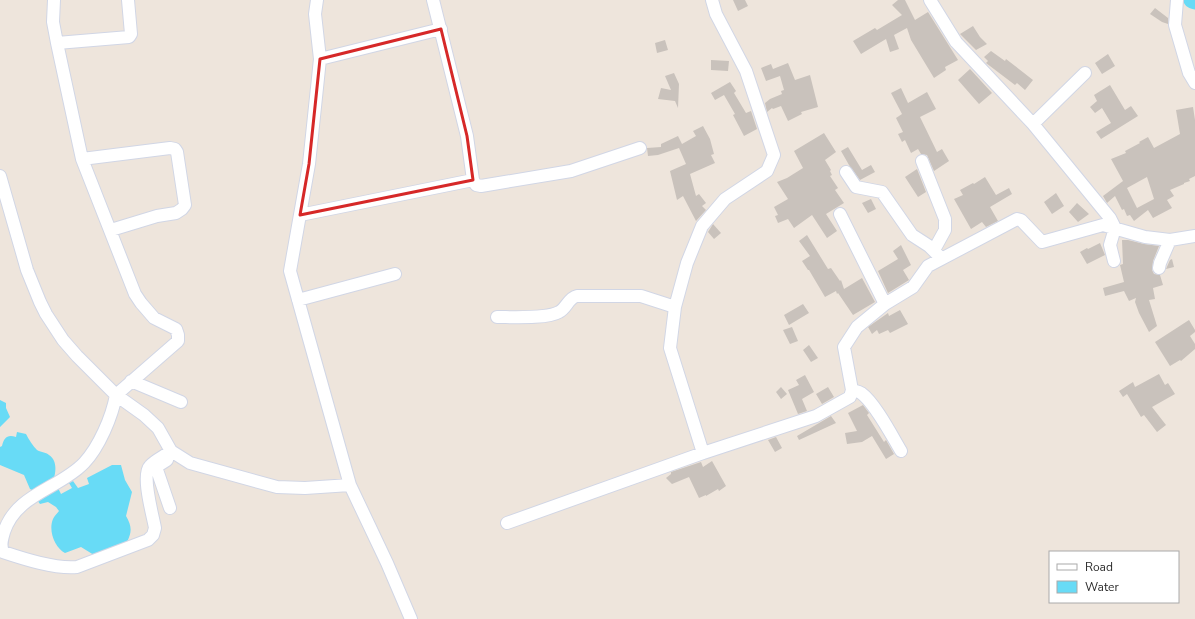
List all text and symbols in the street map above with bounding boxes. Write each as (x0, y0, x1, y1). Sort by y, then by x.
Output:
legend (1049, 551, 1179, 603)
text: Road (1085, 559, 1113, 575)
text: Water (1085, 579, 1119, 595)

